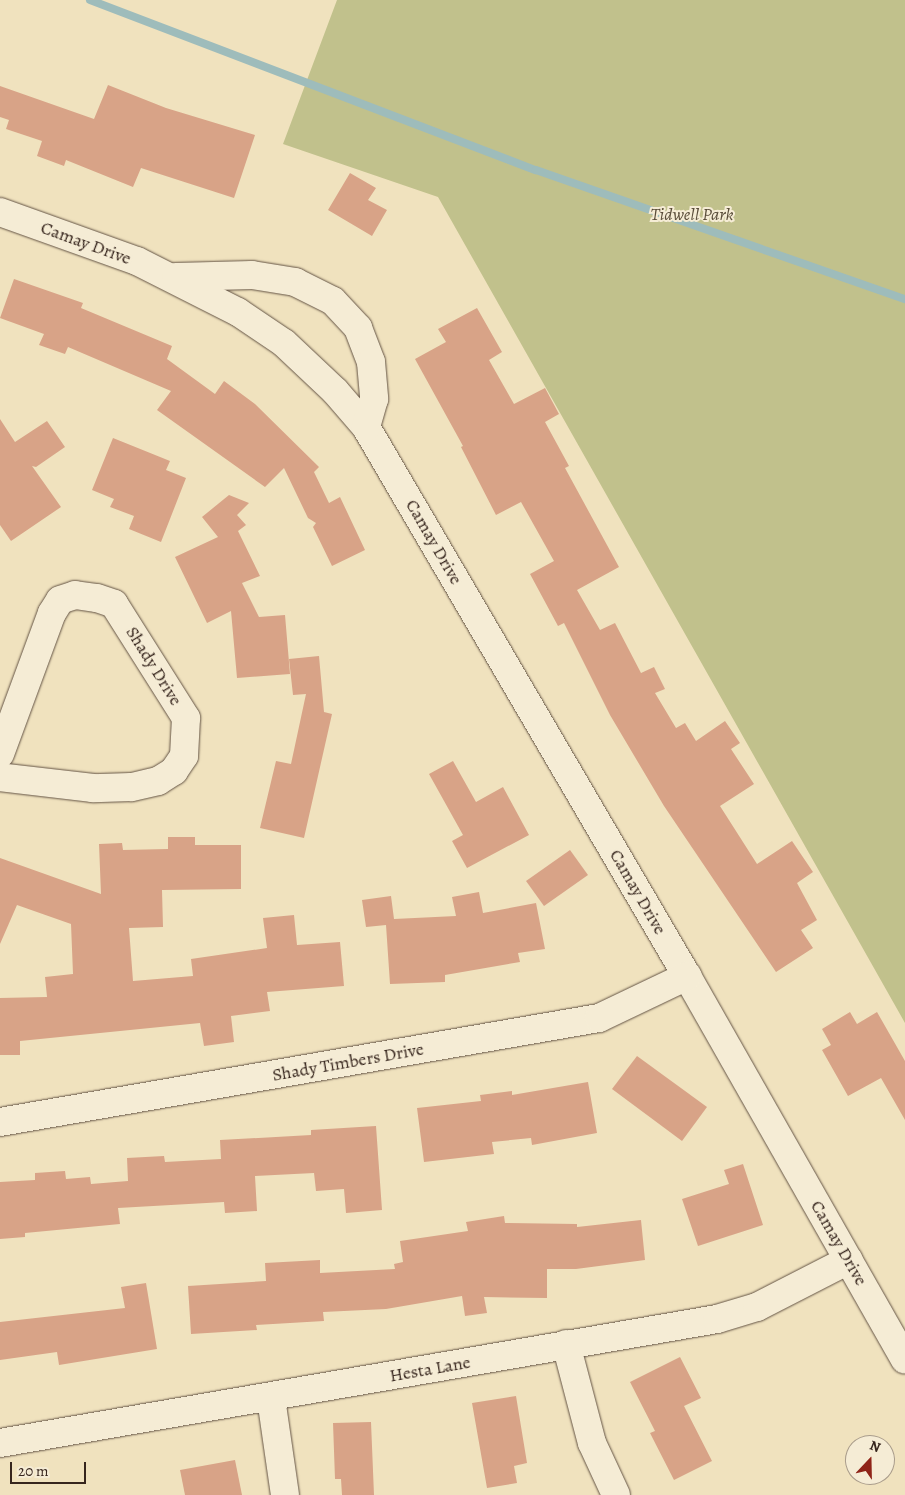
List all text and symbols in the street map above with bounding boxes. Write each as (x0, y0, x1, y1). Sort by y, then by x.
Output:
park label: Tidwell Park (651, 203, 733, 225)
street label: Camay Drive (38, 217, 134, 269)
street label: Camay Drive (401, 496, 467, 588)
street label: Shady Drive (121, 623, 187, 709)
street label: Camay Drive (605, 846, 671, 938)
street label: Shady Timbers Drive (271, 1038, 425, 1086)
street label: Camay Drive (806, 1197, 872, 1289)
street label: Hesta Lane (388, 1351, 472, 1387)
north arrow (845, 1435, 895, 1485)
text: N (867, 1436, 883, 1457)
scale bar (12, 1452, 89, 1484)
text: 20 m (18, 1461, 49, 1481)

